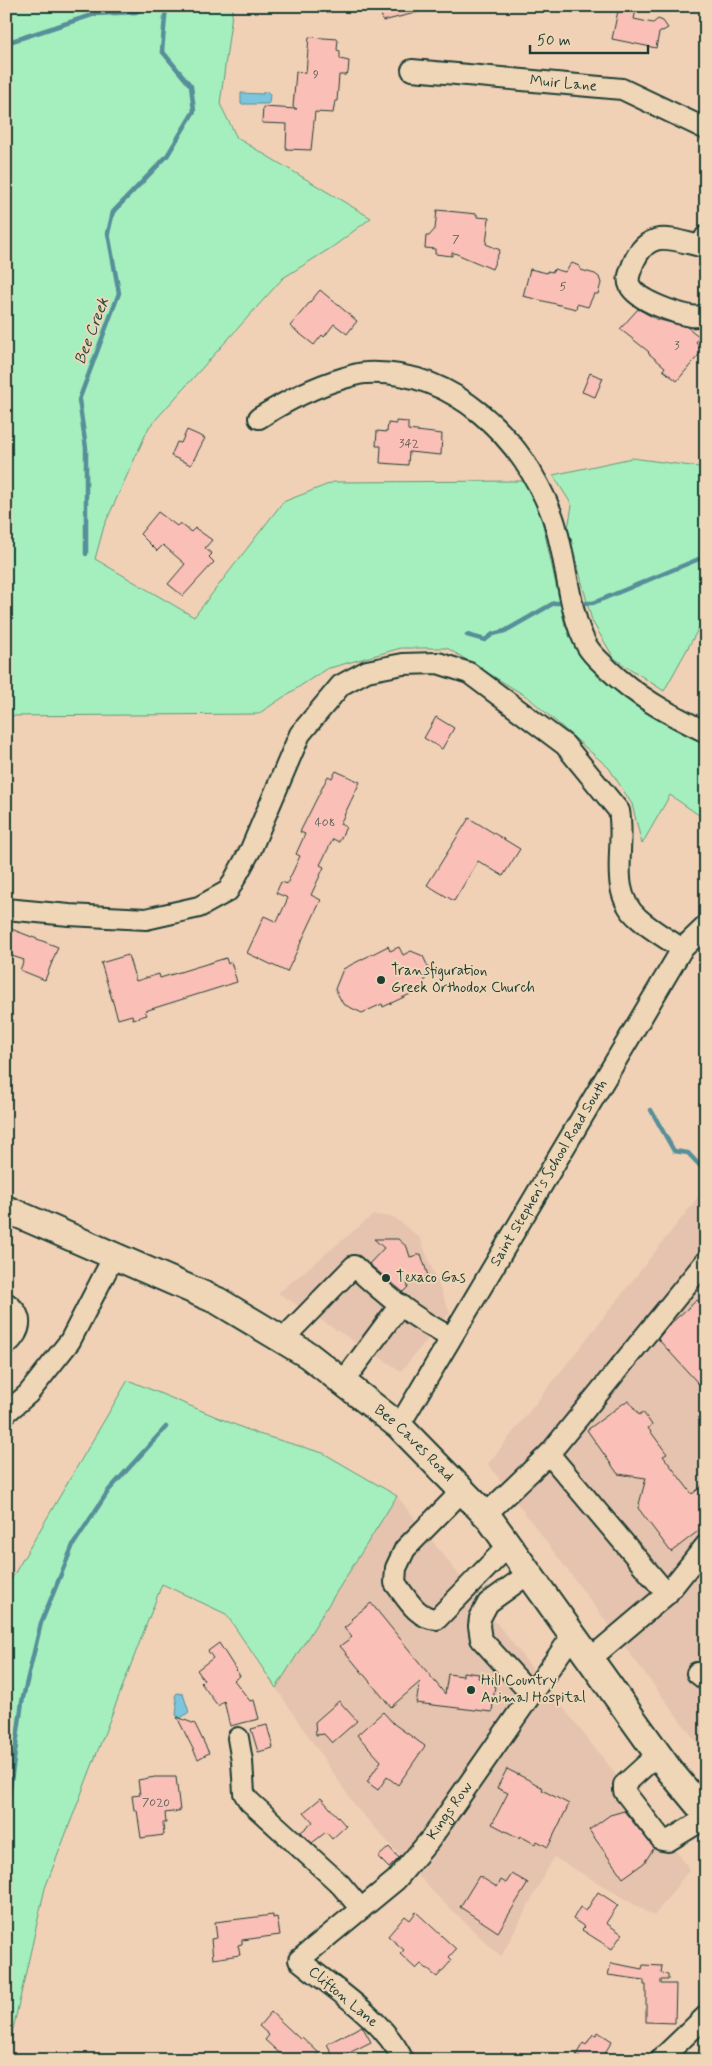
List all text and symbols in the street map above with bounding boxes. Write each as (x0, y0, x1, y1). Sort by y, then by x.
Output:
scale bar (530, 22, 647, 54)
text: 50 m (537, 31, 571, 51)
house number: 9 (313, 67, 319, 83)
street label: Muir Lane (529, 71, 598, 97)
house number: 7 (452, 232, 460, 248)
house number: 5 (559, 279, 567, 295)
water label: Bee Creek (70, 295, 114, 367)
house number: 3 (674, 338, 680, 354)
house number: 342 (399, 436, 419, 452)
house number: 408 (315, 815, 335, 831)
place label: Transfiguration Greek Orthodox Church (391, 961, 535, 998)
marker: Transfiguration Greek Orthodox Church (375, 974, 387, 986)
street label: Saint Stephen's School Road South (486, 1076, 612, 1270)
place label: Texaco Gas (396, 1268, 466, 1288)
marker: Texaco Gas (380, 1272, 392, 1284)
street label: Bee Caves Road (370, 1400, 458, 1486)
place label: Hill Country Animal Hospital (481, 1671, 586, 1708)
marker: Hill Country Animal Hospital (465, 1684, 477, 1696)
street label: Kings Row (423, 1778, 477, 1844)
house number: 7020 (142, 1795, 170, 1811)
street label: Clifton Lane (304, 1962, 382, 2032)

